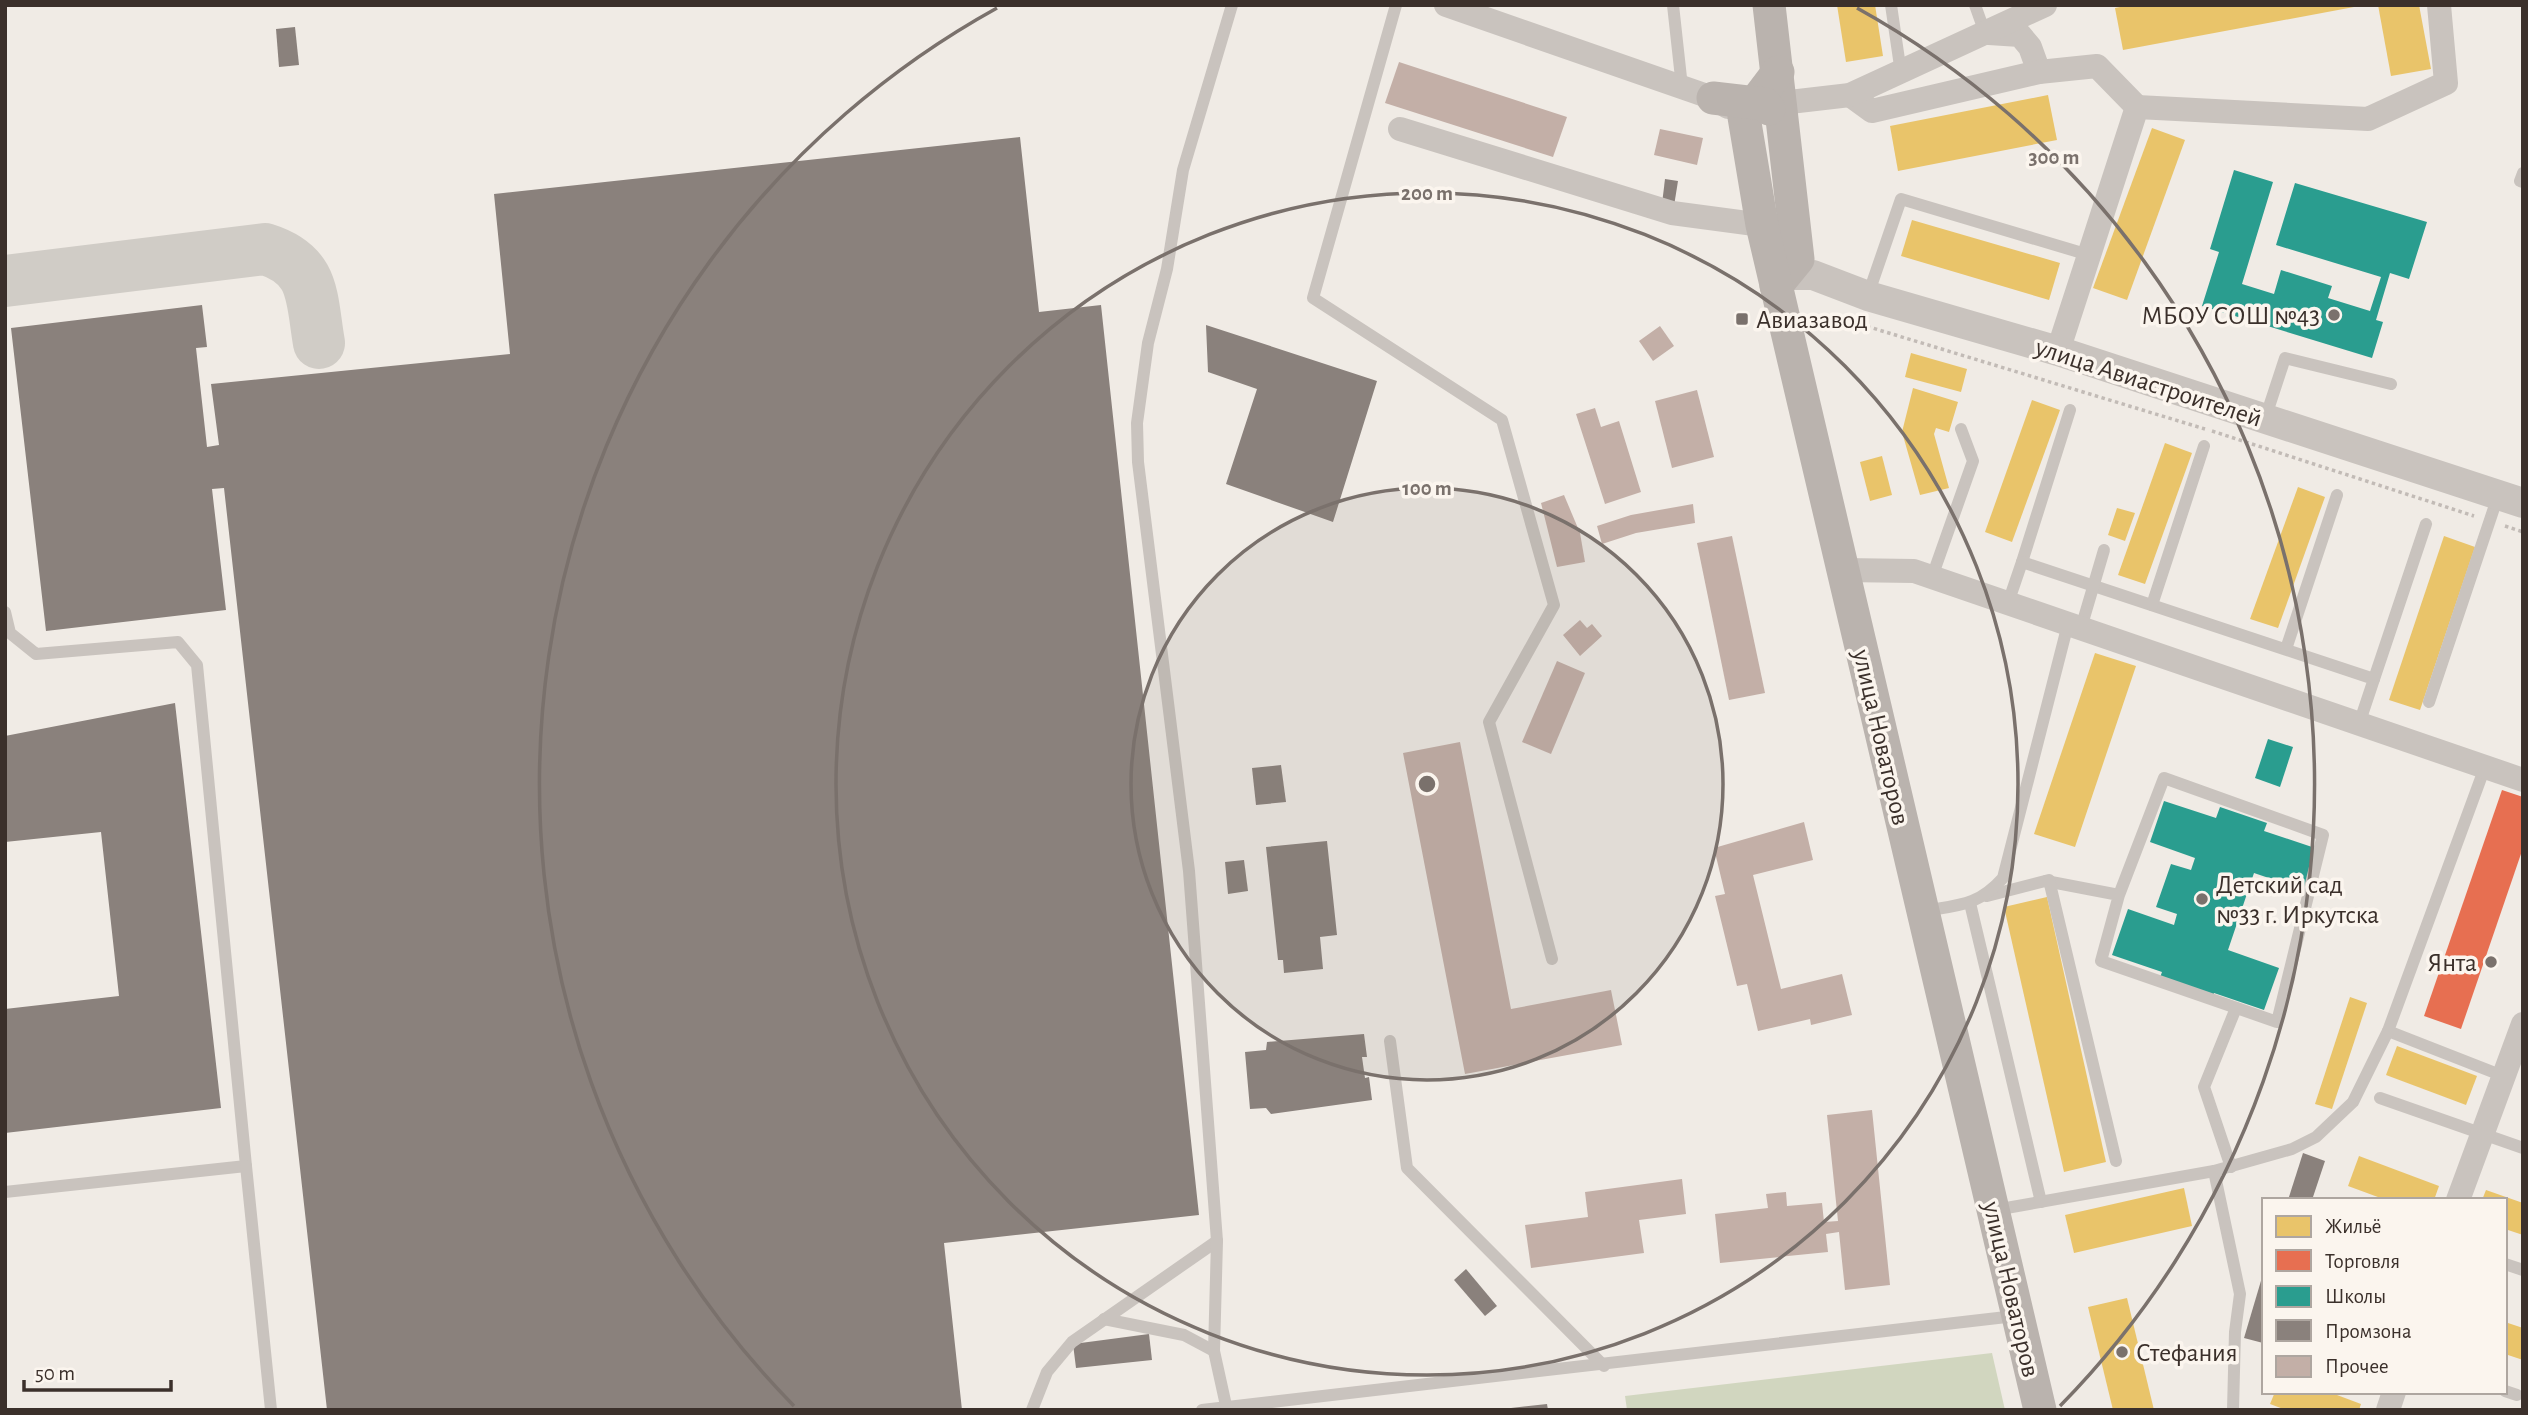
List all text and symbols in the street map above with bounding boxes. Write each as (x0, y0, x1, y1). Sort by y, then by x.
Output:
text: 300 m (2028, 147, 2080, 168)
text: 200 m (1401, 183, 1453, 204)
place label: МБОУ СОШ №43 (2141, 303, 2320, 329)
place label: Авиазавод (1756, 307, 1868, 333)
marker: МБОУ СОШ №43 (2326, 307, 2342, 323)
marker: Авиазавод (1734, 311, 1750, 327)
street label: улица Авиастроителей (2031, 334, 2265, 432)
text: 100 m (1402, 478, 1452, 499)
street label: улица Новаторов (1848, 646, 1914, 828)
centre of rings (1415, 772, 1439, 796)
place label: Детский сад №33 г. Иркутска (2216, 872, 2379, 928)
marker: Детский сад №33 г. Иркутска (2194, 891, 2210, 907)
place label: Янта (2428, 950, 2477, 976)
marker: Янта (2483, 954, 2499, 970)
street label: улица Новаторов (1978, 1198, 2044, 1380)
legend (2262, 1198, 2507, 1394)
text: Жильё (2325, 1216, 2381, 1237)
text: Торговля (2325, 1251, 2400, 1272)
text: Школы (2325, 1286, 2386, 1307)
text: Промзона (2325, 1321, 2412, 1342)
place label: Стефания (2136, 1340, 2238, 1366)
marker: Стефания (2114, 1344, 2130, 1360)
scale bar (24, 1348, 172, 1392)
text: Прочее (2325, 1356, 2389, 1377)
text: 50 m (35, 1363, 75, 1384)

